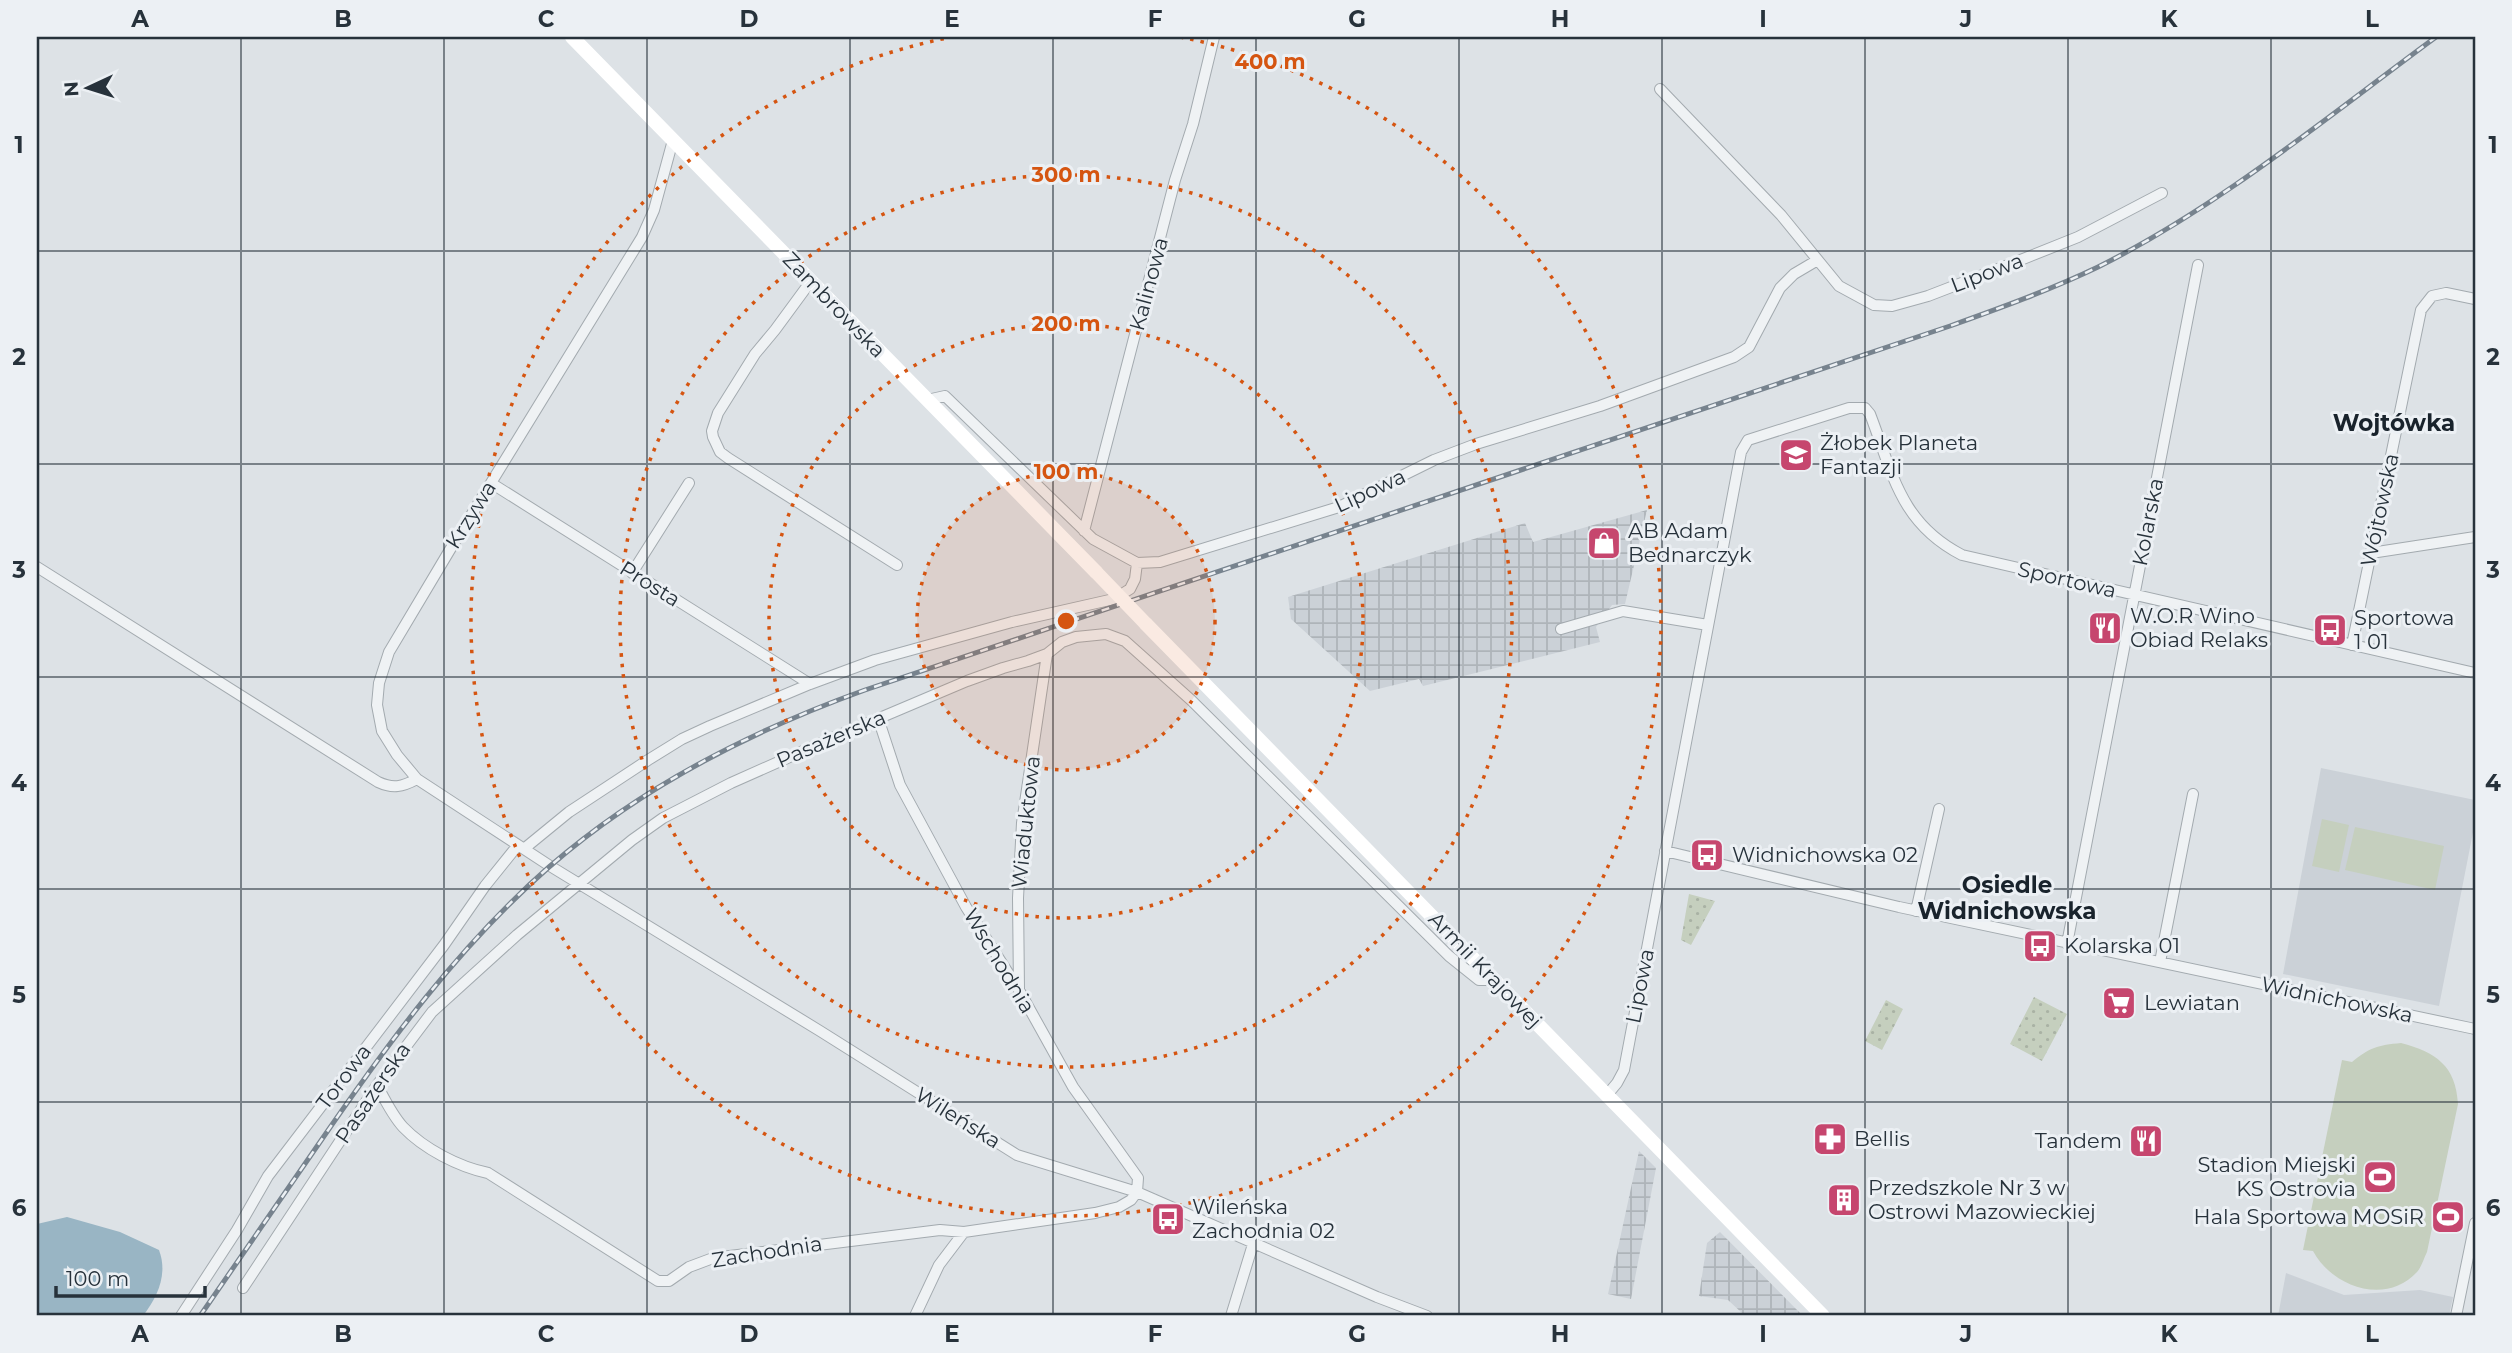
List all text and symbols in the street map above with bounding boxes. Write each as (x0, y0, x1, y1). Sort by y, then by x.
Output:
text: A (130, 5, 149, 33)
text: B (334, 5, 352, 33)
text: C (538, 5, 555, 33)
text: D (740, 5, 759, 33)
text: E (944, 5, 960, 33)
text: F (1148, 5, 1163, 33)
text: G (1348, 5, 1366, 33)
text: H (1551, 5, 1569, 33)
text: I (1759, 5, 1767, 33)
text: J (1959, 5, 1972, 33)
text: K (2160, 5, 2178, 33)
text: L (2365, 5, 2379, 33)
text: 400 m (1235, 49, 1305, 74)
north arrow (52, 52, 122, 122)
text: N (60, 81, 84, 98)
text: 1 (14, 131, 24, 159)
text: 1 (2488, 131, 2498, 159)
text: 300 m (1031, 162, 1100, 187)
street label: Kalinowa (1124, 234, 1173, 333)
street label: Zambrowska (778, 247, 891, 363)
street label: Lipowa (1947, 247, 2027, 298)
text: 200 m (1032, 311, 1100, 336)
text: 2 (12, 343, 26, 371)
text: 2 (2486, 343, 2500, 371)
district label: Wojtówka (2333, 409, 2455, 437)
place label: Żłobek Planeta Fantazji (1820, 430, 1978, 479)
school or university icon: Żłobek Planeta Fantazji (1777, 436, 1815, 474)
street label: Wójtowska (2355, 451, 2404, 569)
text: 100 m (1034, 459, 1098, 484)
street label: Lipowa (1330, 463, 1409, 518)
street label: Krzywa (440, 476, 501, 553)
street label: Kolarska (2127, 476, 2168, 568)
place label: AB Adam Bednarczyk (1628, 518, 1752, 567)
shop icon: AB Adam Bednarczyk (1585, 524, 1623, 562)
street label: Prosta (615, 555, 685, 612)
text: 3 (11, 556, 26, 584)
street label: Sportowa (2015, 556, 2119, 603)
text: 3 (2485, 556, 2500, 584)
place label: W.O.R Wino Obiad Relaks (2130, 603, 2268, 652)
place label: Sportowa 1 01 (2354, 605, 2454, 654)
centre of rings (1054, 609, 1078, 633)
restaurant icon: W.O.R Wino Obiad Relaks (2086, 609, 2124, 647)
bus stop icon: Sportowa 1 01 (2311, 611, 2349, 649)
street label: Pasażerska (772, 704, 889, 773)
street label: Wiaduktowa (1006, 754, 1045, 890)
text: 4 (11, 769, 27, 797)
text: 4 (2485, 769, 2501, 797)
bus stop icon: Widnichowska 02 (1688, 836, 1726, 874)
place label: Widnichowska 02 (1732, 842, 1918, 867)
district label: Osiedle Widnichowska (1917, 871, 2097, 925)
street label: Wschodnia (958, 904, 1040, 1018)
street label: Armii Krajowej (1424, 906, 1547, 1033)
bus stop icon: Kolarska 01 (2021, 927, 2059, 965)
place label: Kolarska 01 (2064, 933, 2180, 958)
street label: Lipowa (1620, 946, 1659, 1025)
street label: Widnichowska (2259, 971, 2415, 1028)
text: 5 (12, 981, 26, 1009)
text: 5 (2486, 981, 2500, 1009)
supermarket icon: Lewiatan (2100, 984, 2138, 1022)
place label: Lewiatan (2144, 990, 2240, 1015)
street label: Pasażerska (330, 1037, 415, 1148)
street label: Torowa (311, 1039, 376, 1114)
street label: Wileńska (911, 1082, 1006, 1154)
pharmacy icon: Bellis (1811, 1120, 1849, 1158)
restaurant icon: Tandem (2127, 1122, 2165, 1160)
place label: Bellis (1854, 1126, 1910, 1151)
place label: Tandem (2035, 1128, 2122, 1153)
place label: Stadion Miejski KS Ostrovia (2197, 1152, 2356, 1201)
sports icon: Stadion Miejski KS Ostrovia (2361, 1158, 2399, 1196)
place label: Przedszkole Nr 3 w Ostrowi Mazowieckiej (1868, 1175, 2096, 1224)
building icon: Przedszkole Nr 3 w Ostrowi Mazowieckiej (1825, 1181, 1863, 1219)
text: 6 (12, 1194, 27, 1222)
place label: Wileńska Zachodnia 02 (1192, 1194, 1335, 1243)
text: 6 (2486, 1194, 2501, 1222)
sports icon: Hala Sportowa MOSiR (2429, 1198, 2467, 1236)
bus stop icon: Wileńska Zachodnia 02 (1149, 1200, 1187, 1238)
place label: Hala Sportowa MOSiR (2194, 1204, 2424, 1229)
street label: Zachodnia (710, 1230, 824, 1273)
scale bar (56, 1255, 205, 1299)
text: 100 m (66, 1266, 129, 1291)
text: A (130, 1320, 149, 1348)
text: B (334, 1320, 352, 1348)
text: C (538, 1320, 555, 1348)
text: D (740, 1320, 759, 1348)
text: E (944, 1320, 960, 1348)
text: F (1148, 1320, 1163, 1348)
text: G (1348, 1320, 1366, 1348)
text: H (1551, 1320, 1569, 1348)
text: I (1759, 1320, 1767, 1348)
text: J (1959, 1320, 1972, 1348)
text: K (2160, 1320, 2178, 1348)
text: L (2365, 1320, 2379, 1348)

